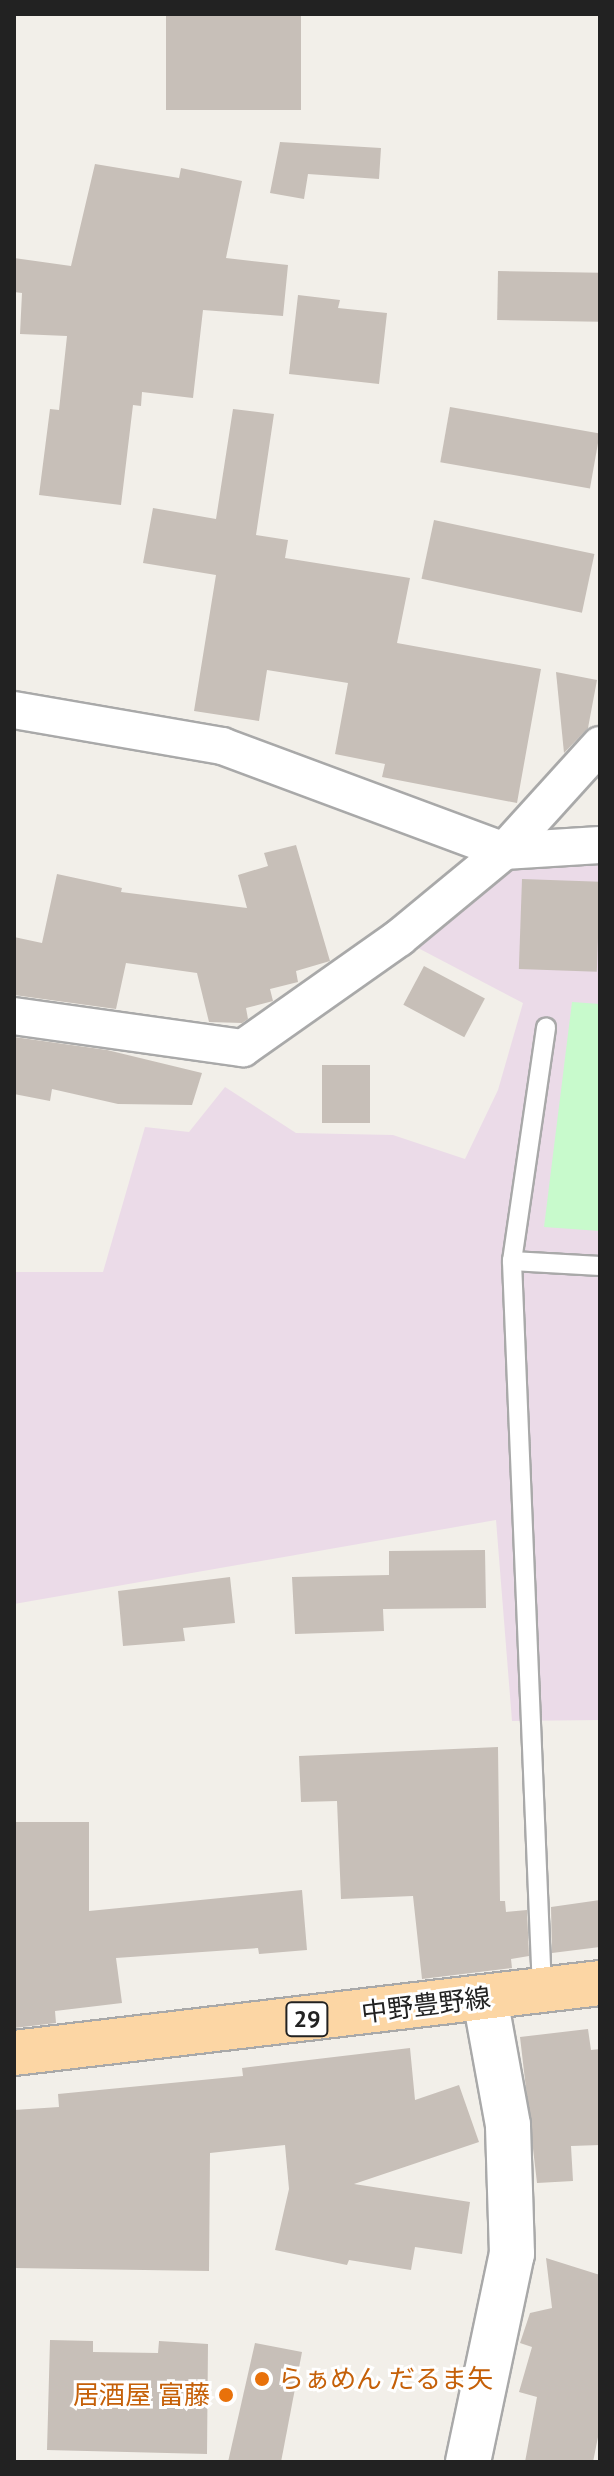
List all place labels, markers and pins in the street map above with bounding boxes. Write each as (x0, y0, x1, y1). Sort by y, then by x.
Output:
place label: らぁめん だるま矢 (278, 2363, 493, 2395)
marker: らぁめん だるま矢 (253, 2370, 271, 2388)
place label: 居酒屋 富藤 (73, 2379, 210, 2411)
marker: 居酒屋 富藤 (217, 2386, 235, 2404)

